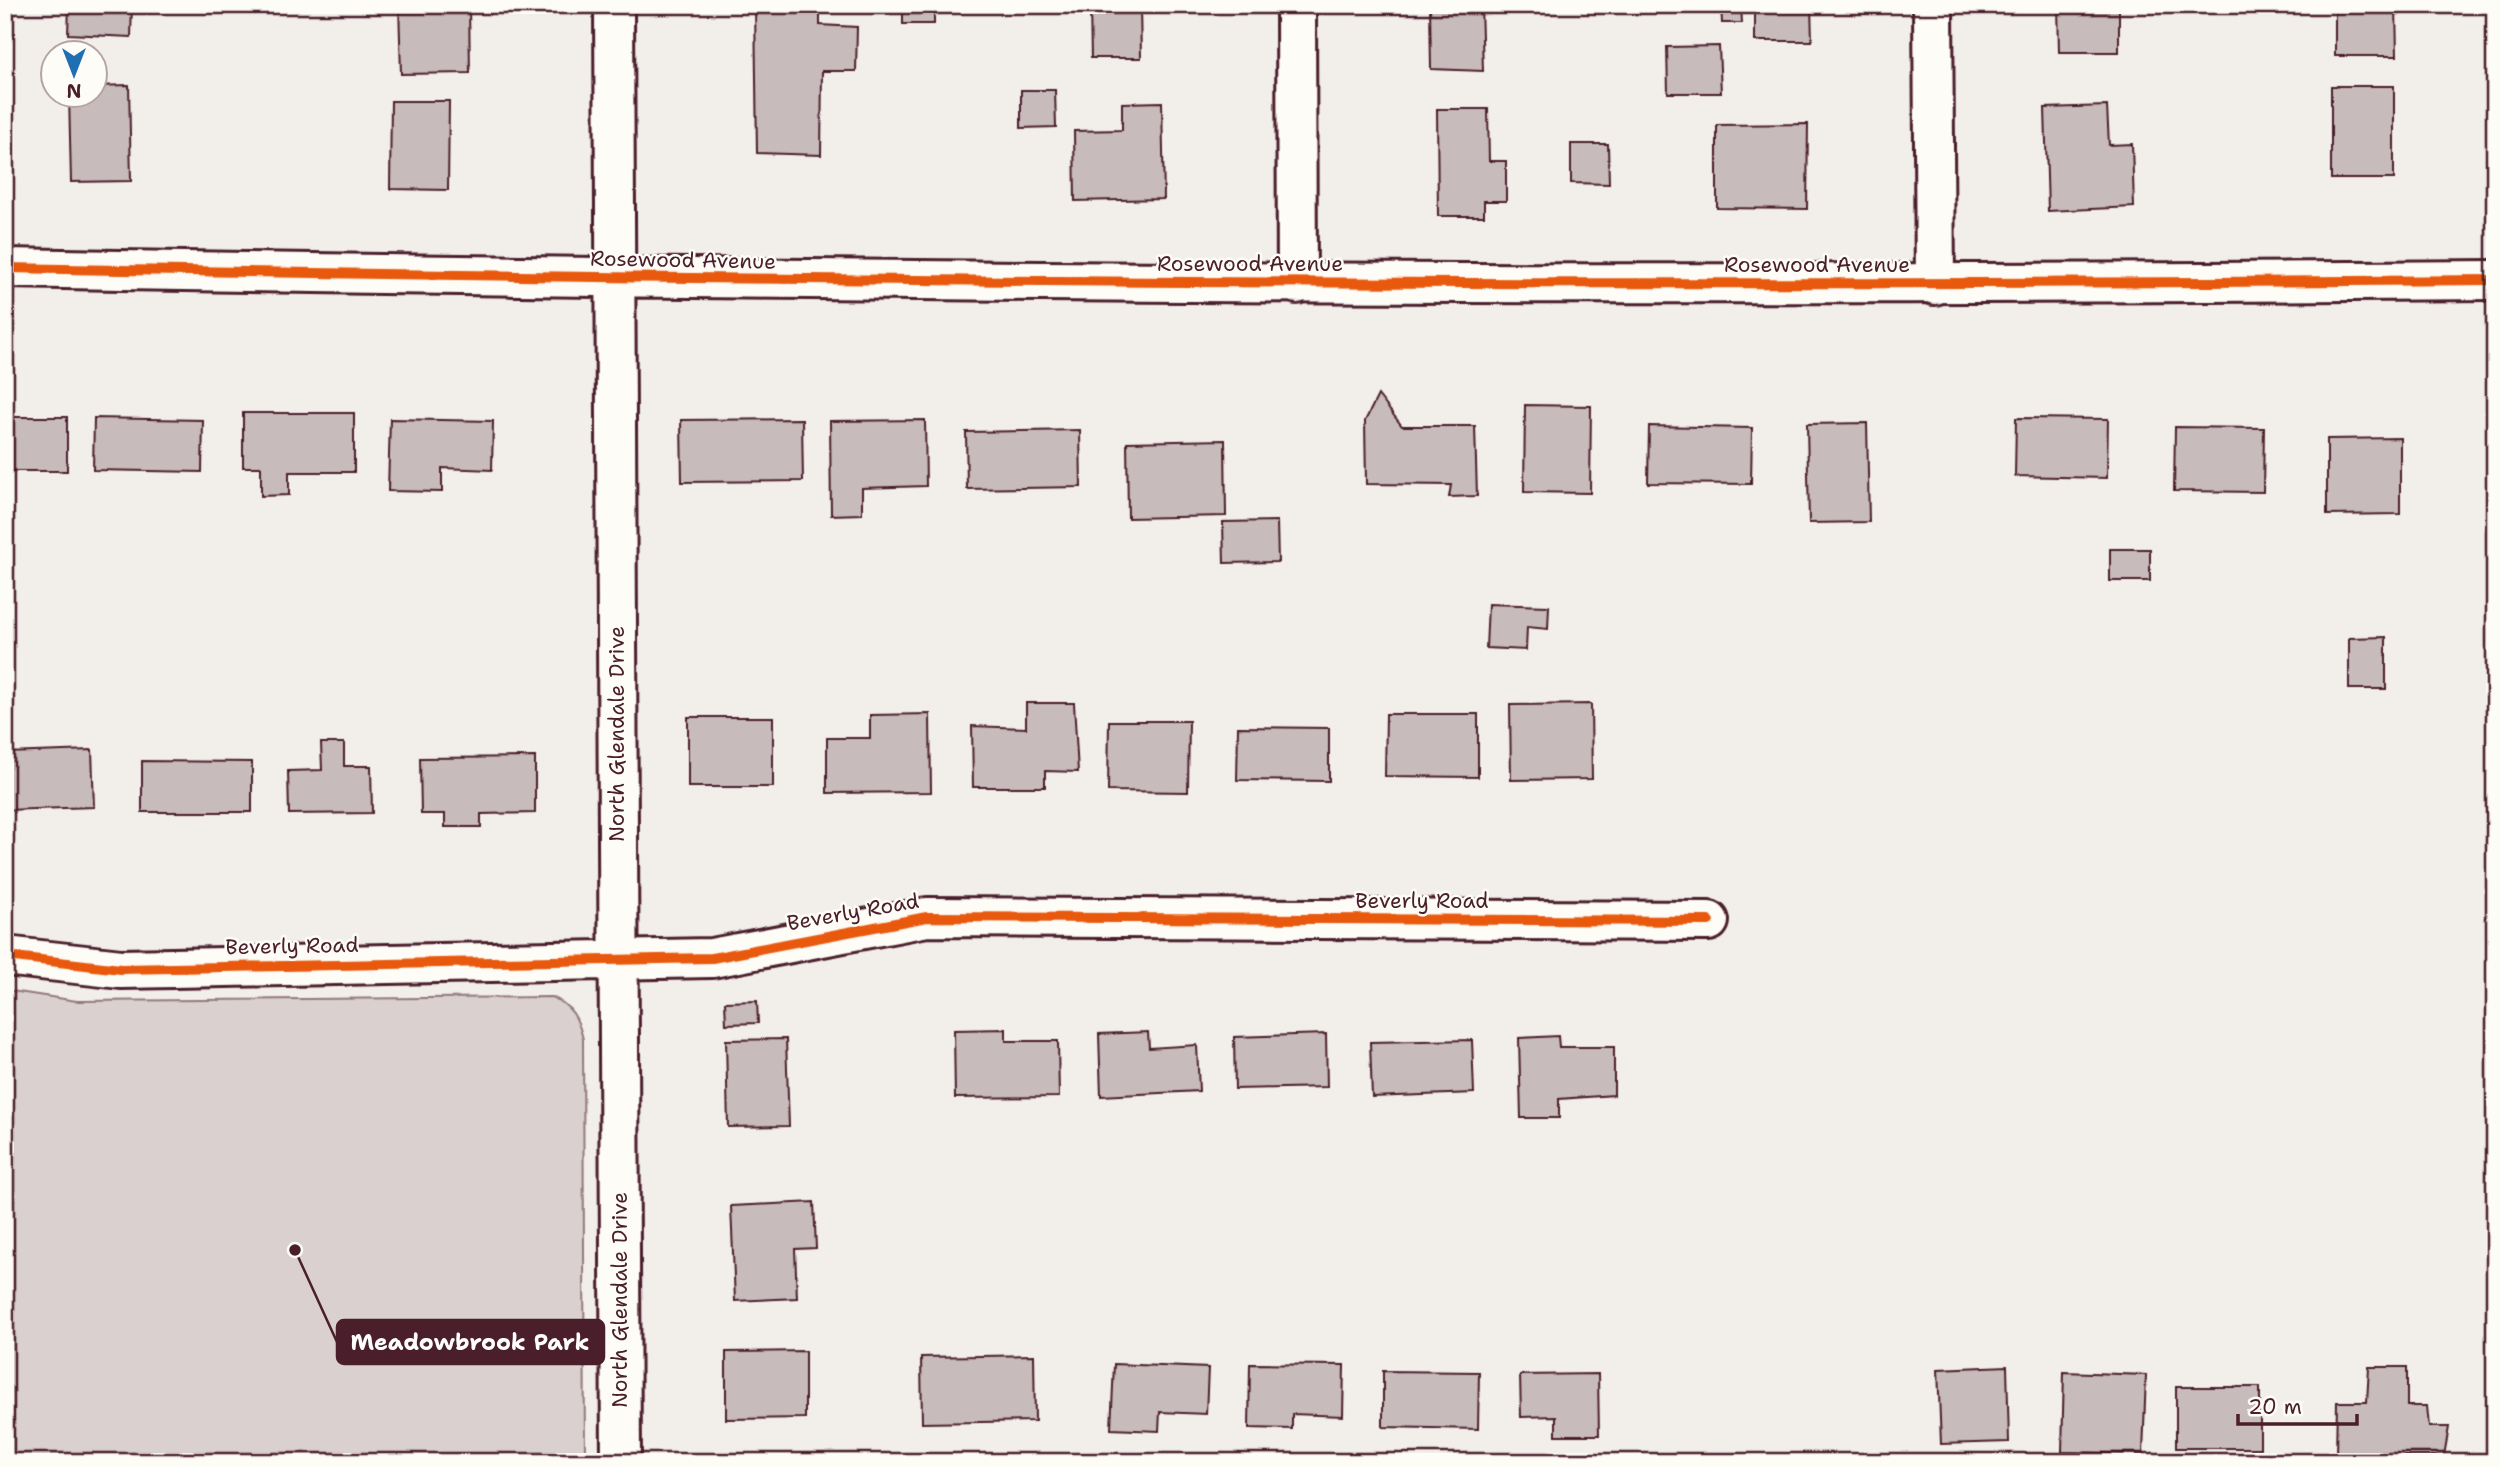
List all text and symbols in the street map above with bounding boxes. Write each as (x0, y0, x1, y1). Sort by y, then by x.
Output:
north arrow (38, 38, 108, 108)
text: N (66, 78, 82, 103)
street label: Rosewood Avenue (590, 244, 776, 276)
street label: Rosewood Avenue (1157, 250, 1343, 278)
street label: Rosewood Avenue (1724, 251, 1910, 279)
street label: North Glendale Drive (603, 626, 631, 842)
street label: Beverly Road (785, 887, 921, 937)
street label: Beverly Road (1355, 887, 1489, 915)
street label: Beverly Road (225, 931, 359, 961)
street label: North Glendale Drive (606, 1192, 634, 1408)
callout: Meadowbrook Park (337, 1320, 604, 1364)
text: Meadowbrook Park (350, 1327, 590, 1357)
scale bar (2238, 1383, 2356, 1427)
text: 20 m (2248, 1393, 2302, 1421)

